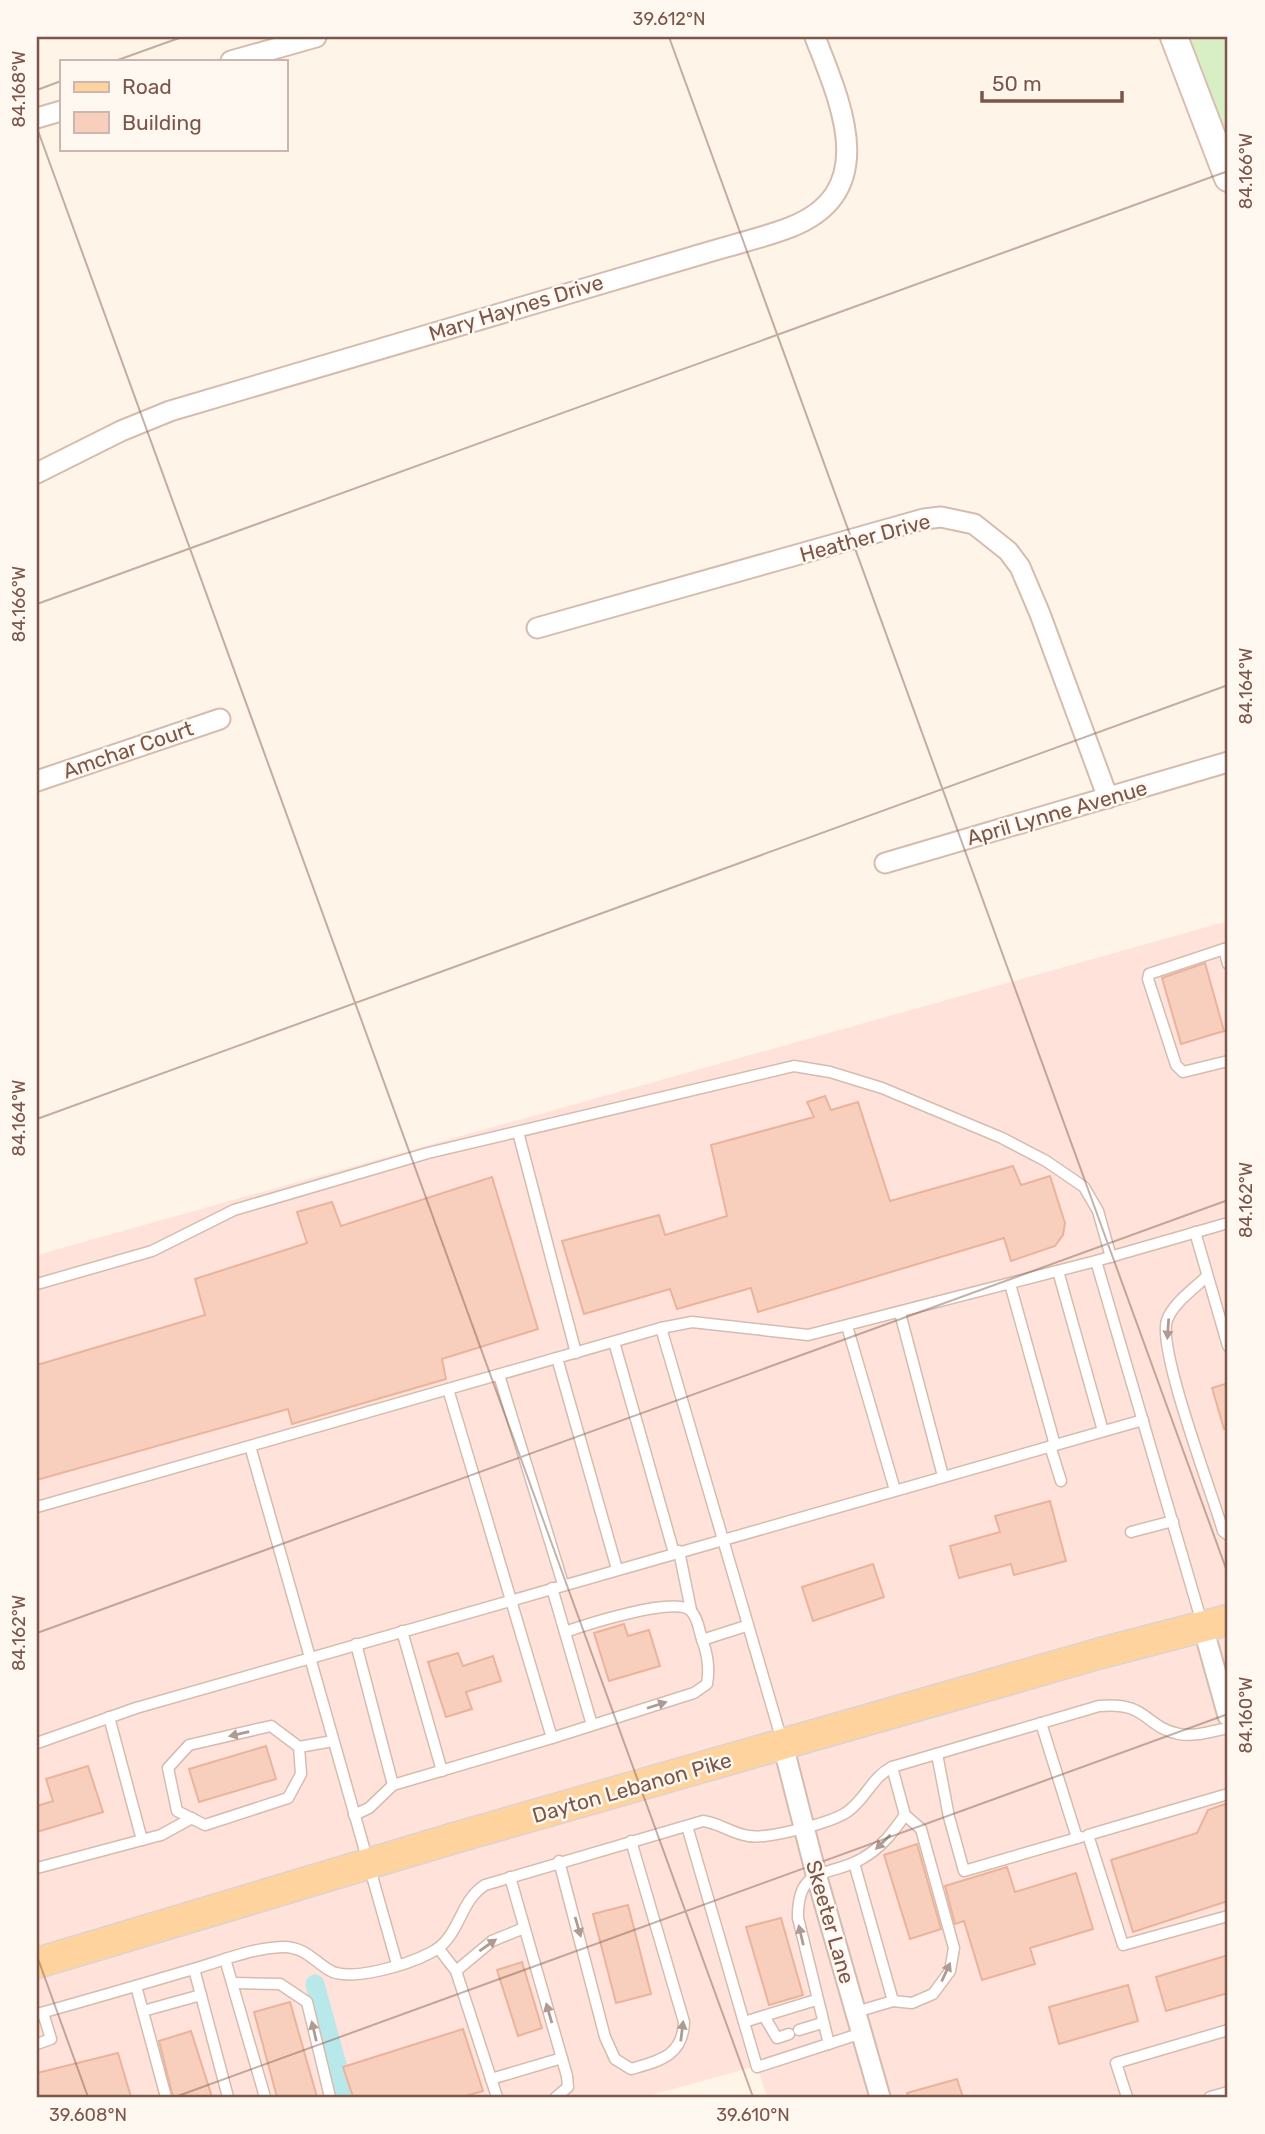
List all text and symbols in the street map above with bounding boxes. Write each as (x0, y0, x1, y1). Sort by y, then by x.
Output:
text: 39.612°N (633, 8, 705, 30)
text: 84.168°W (8, 50, 30, 128)
legend (60, 60, 287, 150)
scale bar (982, 60, 1122, 104)
text: 50 m (992, 71, 1042, 96)
text: Road (122, 74, 172, 99)
text: Building (122, 110, 202, 135)
text: 84.166°W (1235, 133, 1257, 209)
street label: Mary Haynes Drive (426, 269, 606, 346)
street label: Heather Drive (797, 508, 933, 567)
text: 84.166°W (8, 566, 30, 642)
text: 84.164°W (1235, 648, 1257, 724)
street label: Amchar Court (59, 716, 196, 784)
street label: April Lynne Avenue (964, 775, 1150, 850)
text: 84.164°W (8, 1080, 30, 1156)
text: 84.162°W (1235, 1162, 1257, 1238)
one-way arrow (1162, 1318, 1173, 1340)
text: 84.162°W (8, 1595, 30, 1671)
text: 84.160°W (1235, 1676, 1257, 1754)
one-way arrow (647, 1699, 668, 1709)
one-way arrow (228, 1729, 250, 1740)
street label: Dayton Lebanon Pike (529, 1747, 734, 1828)
one-way arrow (874, 1834, 891, 1851)
street label: Skeeter Lane (801, 1857, 860, 1987)
one-way arrow (573, 1917, 583, 1938)
one-way arrow (796, 1924, 807, 1946)
one-way arrow (479, 1939, 497, 1953)
one-way arrow (941, 1961, 952, 1982)
one-way arrow (544, 2002, 554, 2023)
one-way arrow (677, 2019, 688, 2041)
one-way arrow (309, 2020, 320, 2042)
text: 39.608°N (49, 2104, 127, 2126)
text: 39.610°N (716, 2104, 790, 2126)

